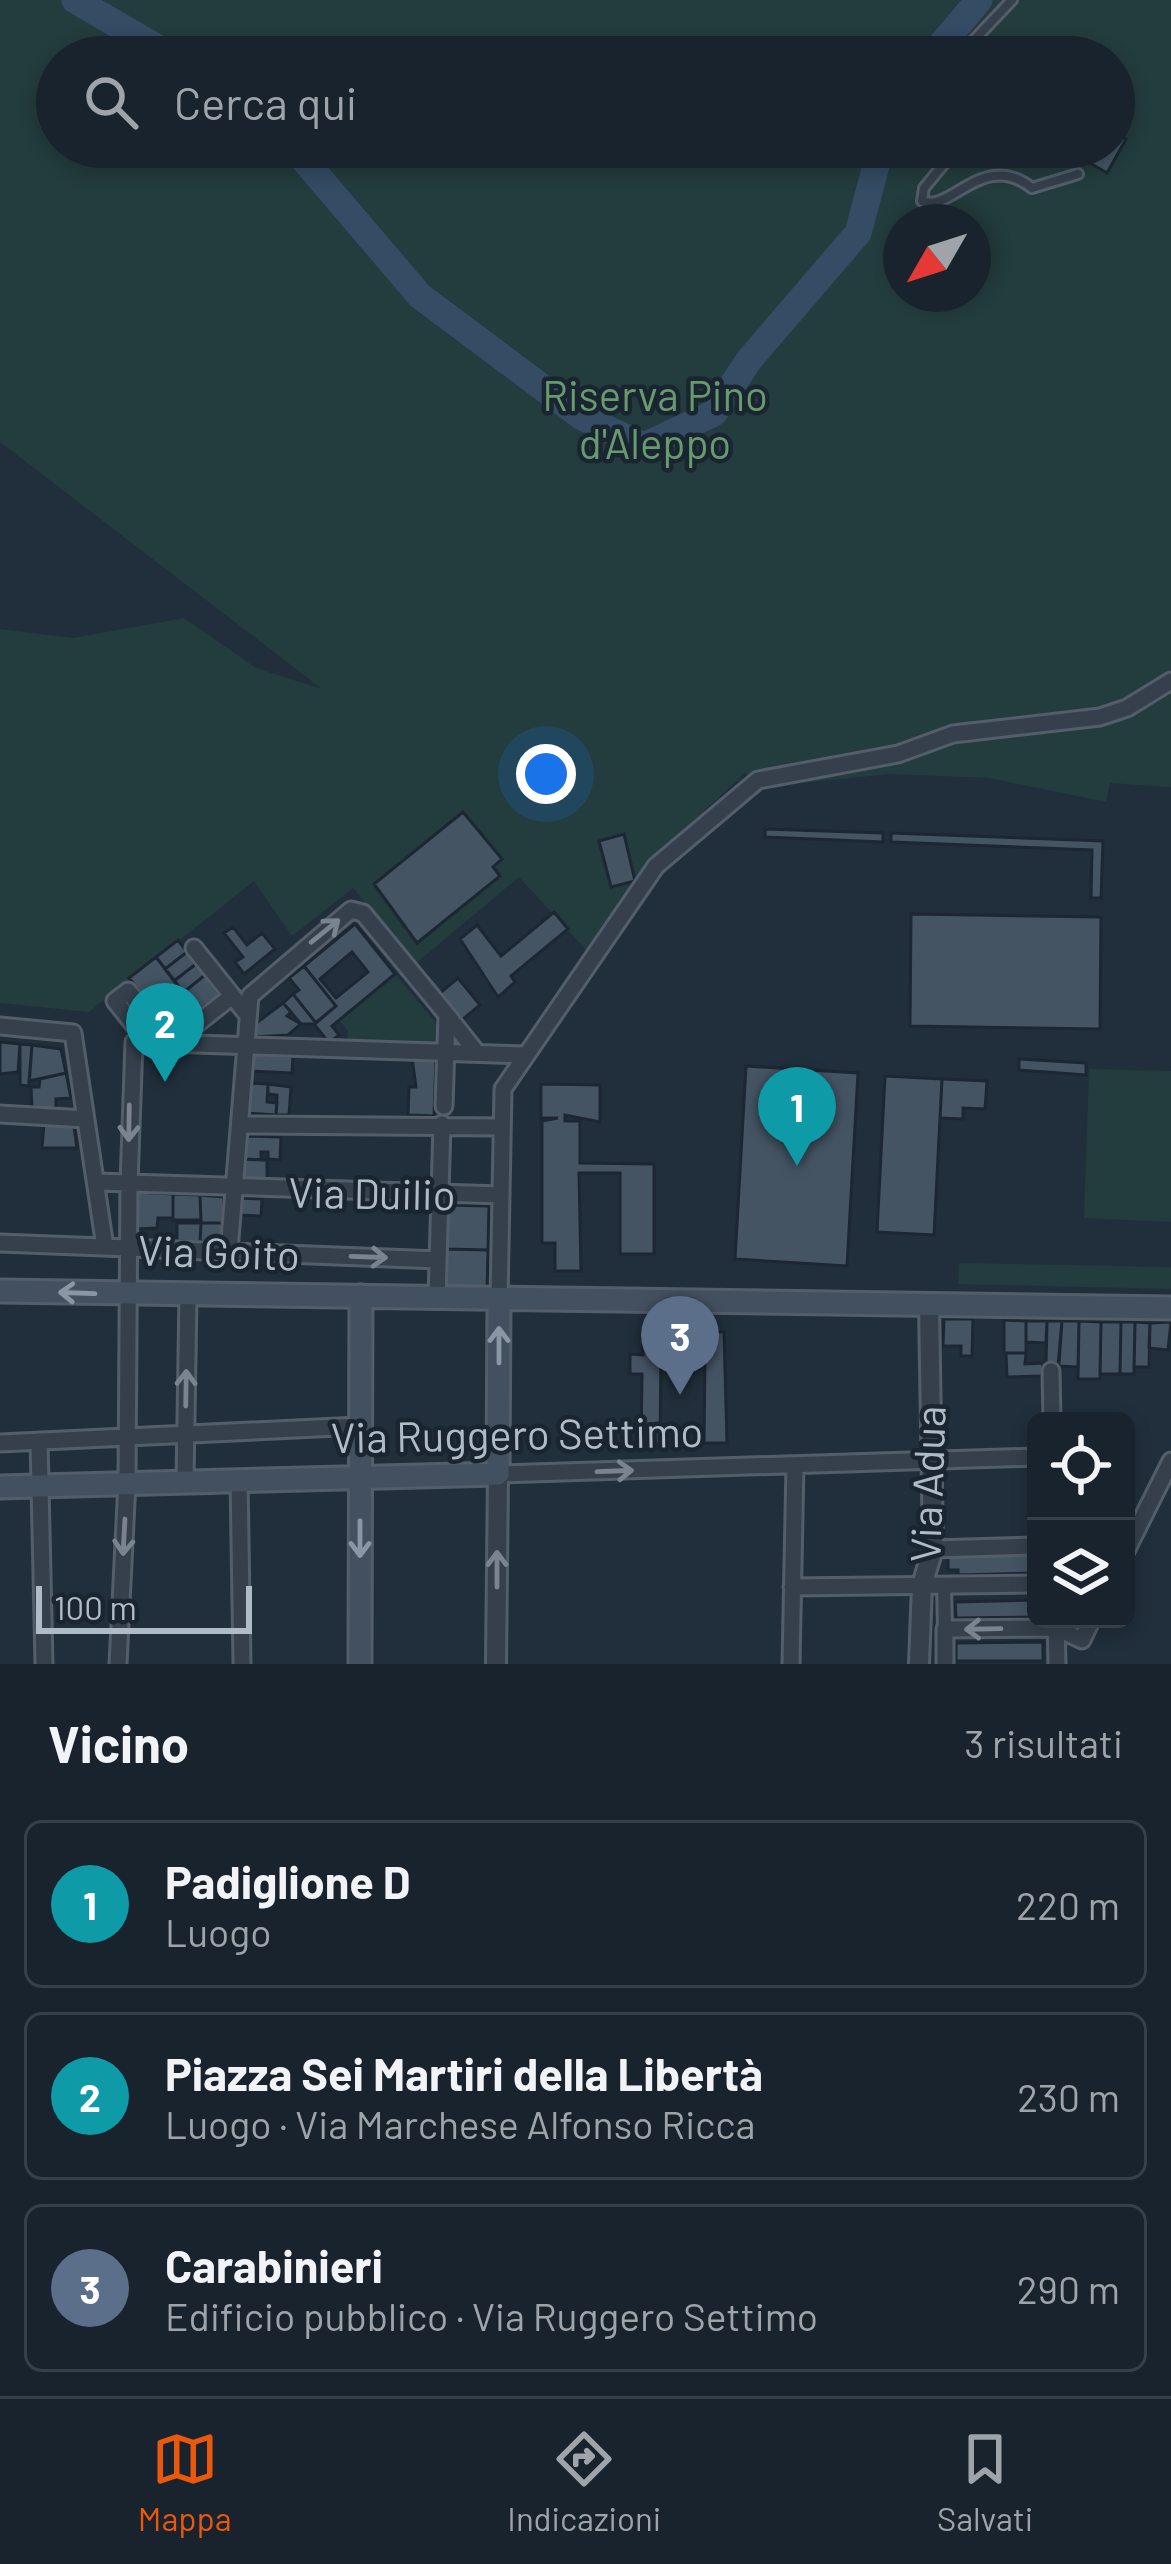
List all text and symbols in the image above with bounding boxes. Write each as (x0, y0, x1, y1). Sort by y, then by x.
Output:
search box (36, 36, 1135, 168)
icon: search (78, 69, 144, 135)
text: Cerca qui (174, 75, 357, 129)
north arrow (883, 204, 991, 312)
park label: Riserva Pino d'Aleppo (542, 369, 768, 468)
your location (516, 744, 576, 804)
one-way arrow (308, 918, 340, 945)
pin: 2 (126, 983, 204, 1082)
pin: 1 (758, 1067, 836, 1166)
one-way arrow (118, 1103, 141, 1142)
street label: Via Duilio (288, 1166, 456, 1218)
street label: Via Goito (137, 1223, 301, 1279)
one-way arrow (349, 1246, 388, 1269)
one-way arrow (58, 1282, 97, 1305)
pin: 3 (641, 1296, 719, 1395)
one-way arrow (487, 1326, 510, 1365)
one-way arrow (174, 1369, 197, 1408)
street label: Via Ruggero Settimo (330, 1405, 704, 1462)
street label: Via Adua (898, 1405, 954, 1563)
map controls (1027, 1412, 1135, 1628)
button: locate (1027, 1412, 1135, 1520)
one-way arrow (595, 1459, 634, 1482)
one-way arrow (112, 1517, 135, 1556)
one-way arrow (349, 1519, 371, 1558)
button: layers (1027, 1520, 1135, 1628)
one-way arrow (486, 1550, 508, 1589)
scale bar (36, 1580, 252, 1633)
text: 100 m (54, 1587, 137, 1627)
one-way arrow (964, 1617, 1003, 1640)
text: Vicino (48, 1712, 189, 1773)
text: 3 risultati (964, 1719, 1123, 1766)
text: Padiglione D (165, 1854, 411, 1908)
text: 1 (83, 1881, 97, 1928)
text: 220 m (1016, 1881, 1120, 1928)
text: Luogo (165, 1908, 271, 1955)
text: Piazza Sei Martiri della Libertà (165, 2046, 763, 2100)
text: 2 (79, 2073, 101, 2120)
text: 230 m (1017, 2073, 1120, 2120)
text: Luogo · Via Marchese Alfonso Ricca (165, 2100, 755, 2147)
text: Carabinieri (165, 2238, 383, 2292)
text: 3 (79, 2265, 101, 2312)
text: 290 m (1017, 2265, 1120, 2312)
text: Edificio pubblico · Via Ruggero Settimo (165, 2292, 818, 2339)
tab: Mappa (138, 2426, 232, 2538)
tab: Indicazioni (507, 2426, 661, 2538)
tab: Salvati (937, 2426, 1033, 2538)

